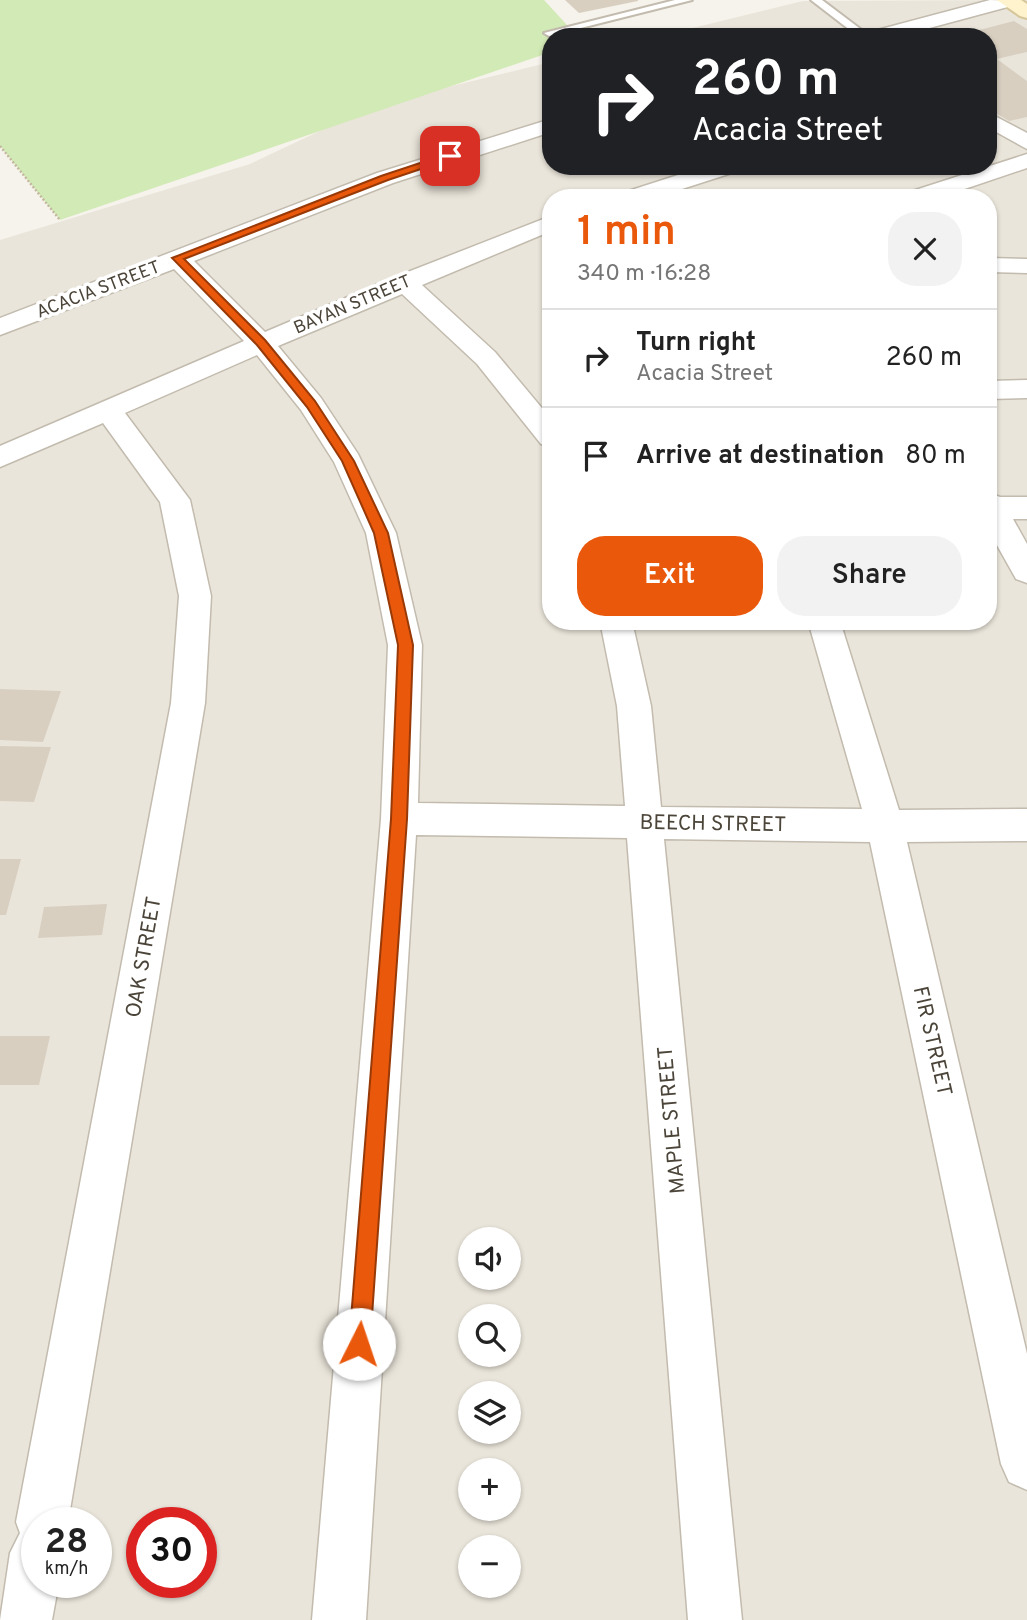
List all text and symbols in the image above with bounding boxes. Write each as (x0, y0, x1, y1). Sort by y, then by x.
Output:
text: 260 m (692, 51, 839, 113)
icon: right (577, 56, 668, 147)
text: Acacia Street (692, 112, 883, 152)
pin (420, 126, 480, 186)
icon: arrive (431, 137, 469, 175)
text: 1 min (577, 207, 676, 260)
button: close (888, 212, 962, 286)
street label: ACACIA STREET (33, 256, 164, 325)
text: 340 m · 16:28 (577, 260, 711, 289)
street label: BAYAN STREET (290, 270, 415, 340)
text: Turn right (636, 327, 756, 360)
icon: right (577, 339, 615, 377)
text: 260 m (886, 342, 962, 375)
text: Acacia Street (636, 360, 773, 389)
icon: arrive (577, 437, 615, 475)
text: Arrive at destination (636, 440, 884, 473)
text: 80 m (905, 440, 966, 473)
button: Exit (577, 536, 763, 616)
button: Share (777, 536, 962, 616)
street label: BEECH STREET (639, 810, 787, 839)
street label: OAK STREET (121, 895, 168, 1020)
street label: FIR STREET (906, 984, 957, 1099)
street label: MAPLE STREET (653, 1045, 692, 1195)
map controls (458, 1227, 521, 1598)
button: sound (458, 1227, 521, 1290)
button: search (458, 1304, 521, 1367)
position arrow (322, 1307, 396, 1381)
button: layers (458, 1381, 521, 1444)
button: + (458, 1458, 521, 1521)
speed limit sign: 30 (126, 1507, 217, 1598)
text: 28 (45, 1521, 88, 1565)
button: − (458, 1535, 521, 1598)
text: km/h (45, 1558, 88, 1581)

